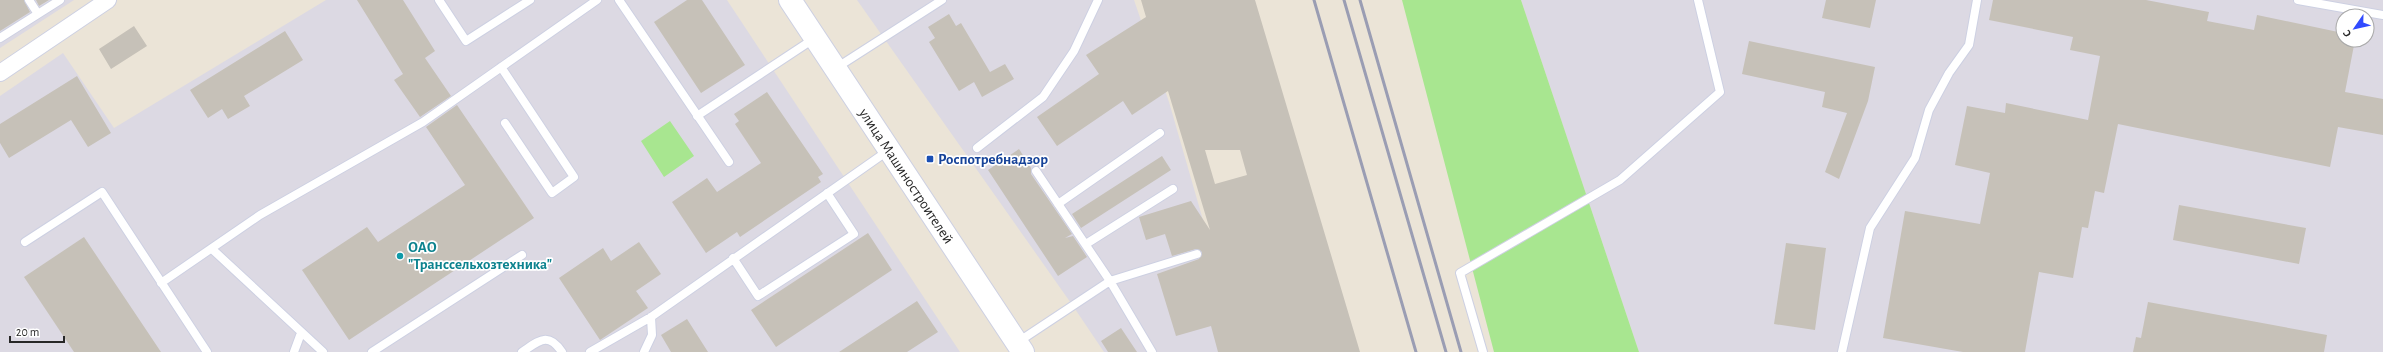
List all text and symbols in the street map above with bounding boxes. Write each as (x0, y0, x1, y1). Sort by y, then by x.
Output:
north arrow (2335, 8, 2375, 48)
text: С (2341, 28, 2353, 39)
street label: улица Машиностроителей (856, 105, 957, 246)
place label: Роспотребнадзор (938, 152, 1048, 167)
marker: Роспотребнадзор (925, 154, 935, 164)
place label: ОАО "Транссельхозтехника" (408, 240, 552, 272)
marker: ОАО "Транссельхозтехника" (395, 251, 405, 261)
scale bar (10, 318, 64, 344)
text: 20 m (16, 326, 39, 338)

